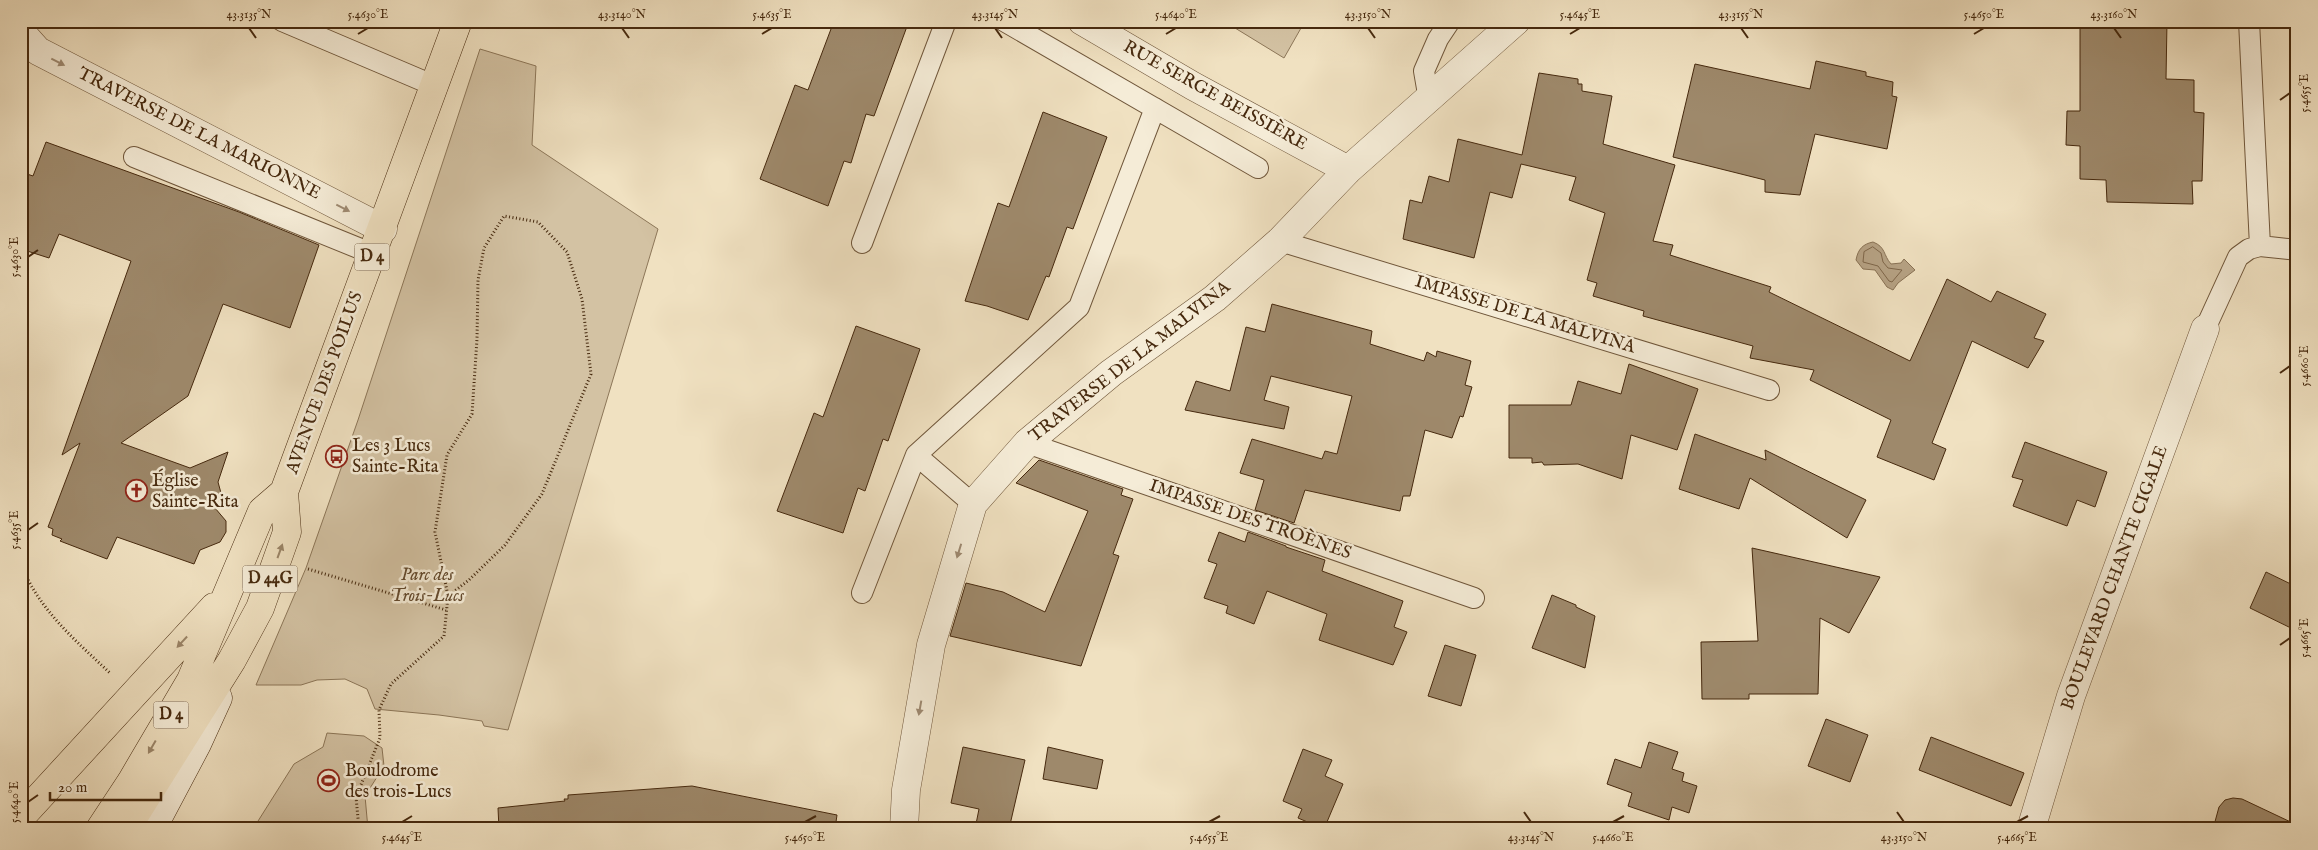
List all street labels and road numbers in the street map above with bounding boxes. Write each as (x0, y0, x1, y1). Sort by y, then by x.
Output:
street label: RUE SERGE BEISSIÈRE (1119, 34, 1312, 156)
street label: TRAVERSE DE LA MARIONNE (74, 63, 324, 205)
road number: D 4 (354, 243, 390, 270)
street label: IMPASSE DE LA MALVINA (1412, 270, 1639, 360)
street label: TRAVERSE DE LA MALVINA (1025, 276, 1236, 448)
street label: AVENUE DES POILUS (281, 289, 369, 478)
street label: BOULEVARD CHANTE CIGALE (2056, 443, 2174, 713)
street label: IMPASSE DES TROÈNES (1146, 473, 1355, 565)
road number: D 44G (242, 566, 298, 592)
road number: D 4 (154, 702, 188, 728)

